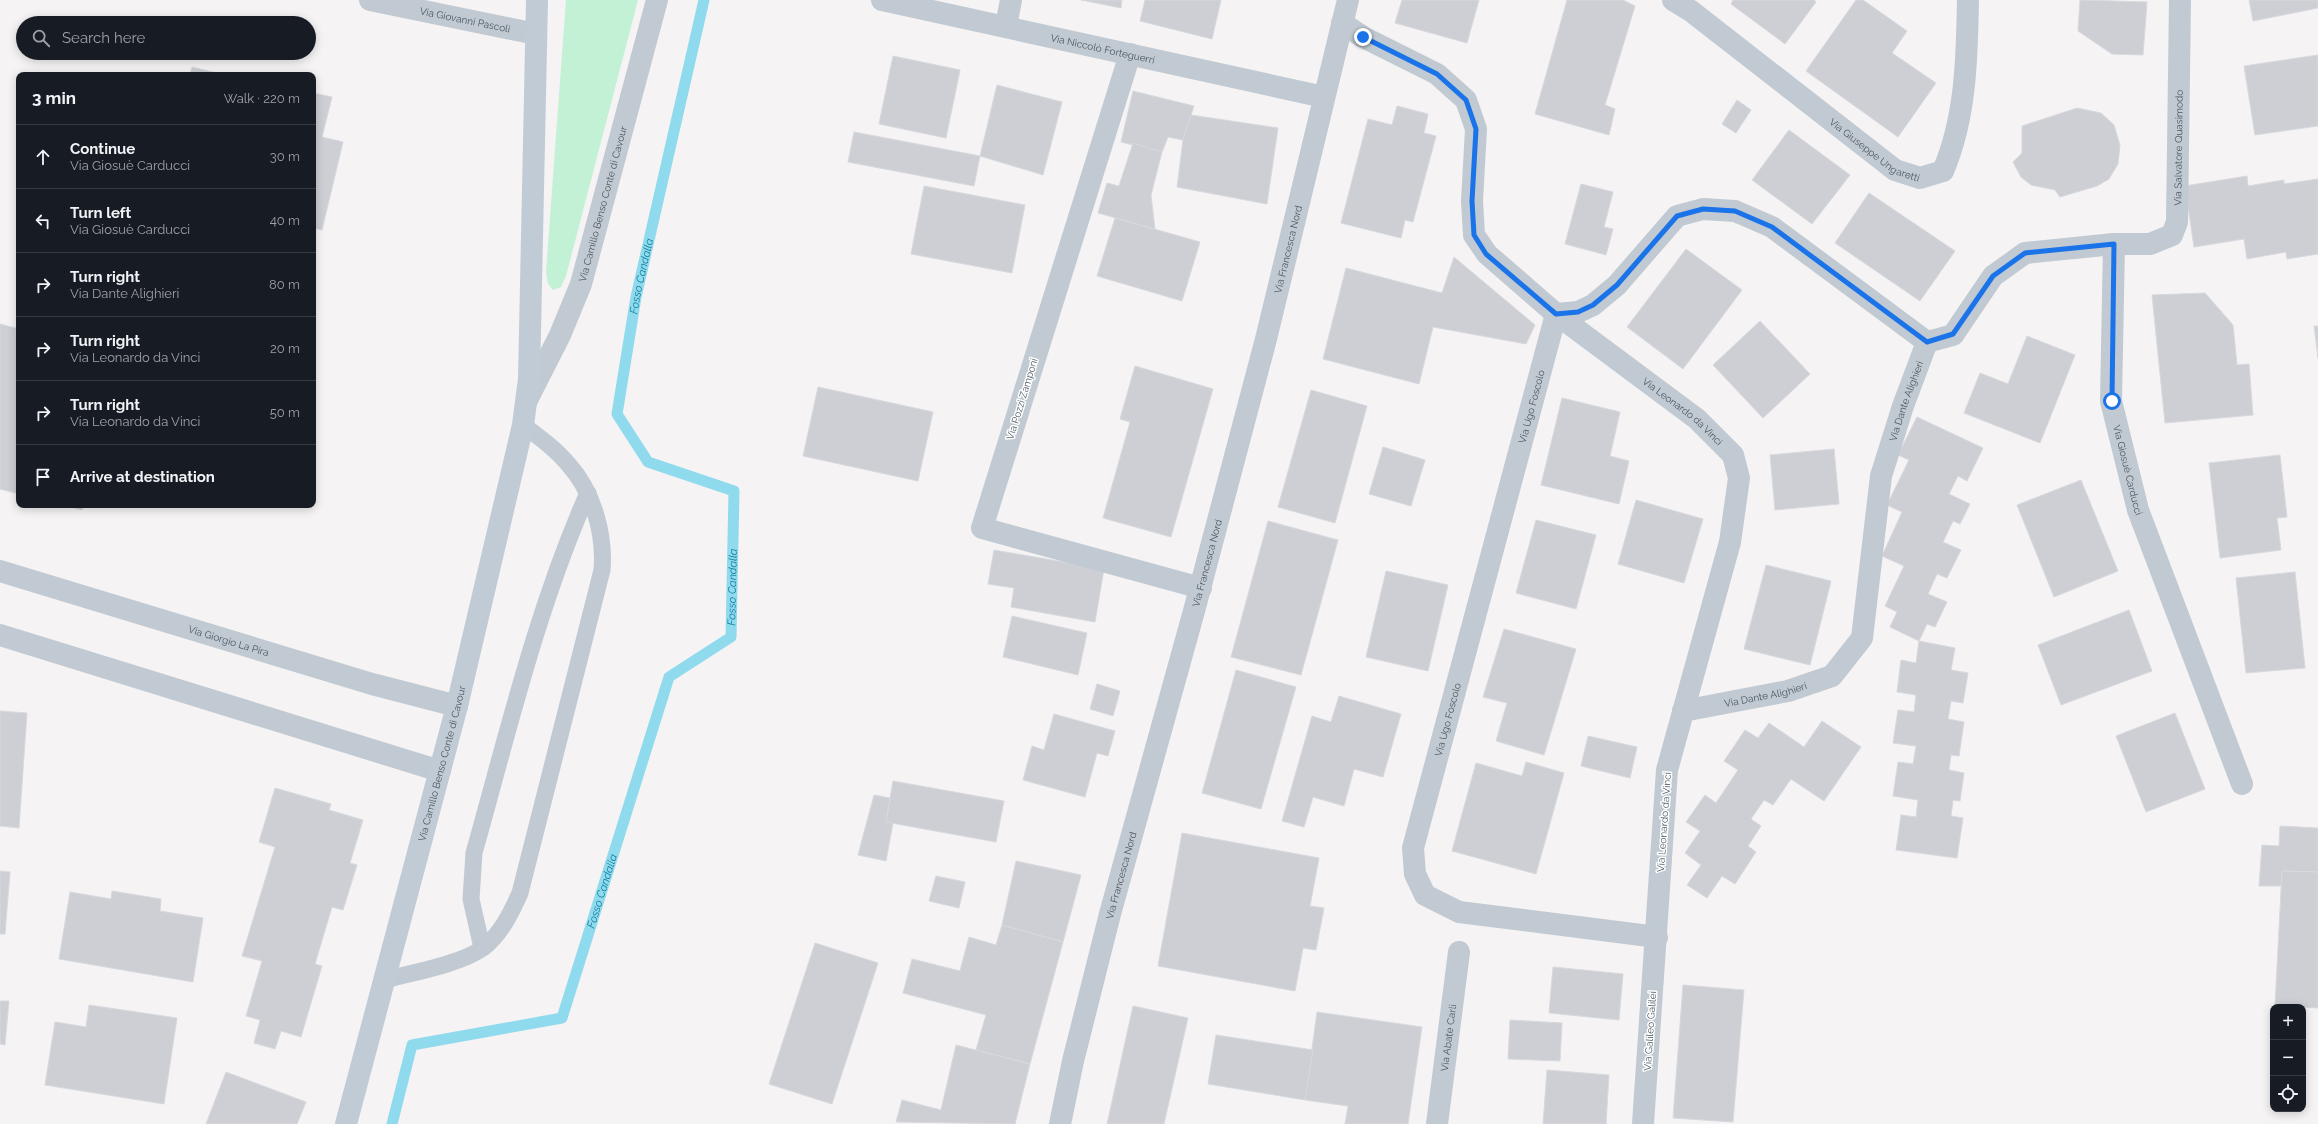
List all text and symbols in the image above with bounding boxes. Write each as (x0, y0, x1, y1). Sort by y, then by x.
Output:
street label: Via Giovanni Pascoli (419, 5, 511, 34)
search box (16, 16, 316, 60)
icon: search (30, 27, 52, 49)
route end (1354, 28, 1372, 46)
text: Search here (62, 29, 145, 47)
street label: Via Niccolò Forteguerri (1050, 32, 1156, 65)
text: 3 min (32, 88, 76, 108)
street label: Via Salvatore Quasimodo (2172, 90, 2184, 206)
text: Walk · 220 m (224, 91, 300, 106)
street label: Via Giuseppe Ungaretti (1828, 116, 1921, 183)
street label: Via Camillo Benso Conte di Cavour (576, 124, 629, 283)
text: Continue (70, 140, 135, 158)
icon: ahead (32, 146, 54, 168)
text: 30 m (270, 149, 300, 164)
text: Via Giosuè Carducci (70, 158, 190, 173)
text: Turn left (70, 204, 131, 222)
street label: Via Francesca Nord (1272, 204, 1304, 294)
icon: left (32, 210, 54, 232)
text: 40 m (270, 213, 300, 228)
text: Via Giosuè Carducci (70, 222, 190, 237)
water label: Fosso Candalla (627, 237, 656, 315)
text: Turn right (70, 268, 140, 286)
icon: right (32, 274, 54, 296)
text: 80 m (269, 277, 300, 292)
text: Via Dante Alighieri (70, 286, 179, 301)
text: Turn right (70, 332, 140, 350)
icon: right (32, 338, 54, 360)
text: 20 m (270, 341, 300, 356)
text: Via Leonardo da Vinci (70, 350, 200, 365)
street label: Via Pozzi Zamponi (1004, 357, 1040, 441)
street label: Via Dante Alighieri (1887, 359, 1925, 442)
street label: Via Ugo Foscolo (1516, 368, 1546, 444)
street label: Via Leonardo da Vinci (1641, 375, 1725, 447)
route start (2103, 392, 2121, 410)
text: Turn right (70, 396, 140, 414)
icon: right (32, 402, 54, 424)
text: 50 m (270, 405, 300, 420)
text: Via Leonardo da Vinci (70, 414, 200, 429)
street label: Via Giosuè Carducci (2112, 424, 2145, 517)
icon: arrive (32, 466, 54, 488)
text: Arrive at destination (70, 468, 215, 486)
street label: Via Francesca Nord (1190, 518, 1224, 608)
water label: Fosso Candalla (725, 548, 739, 626)
street label: Via Giorgio La Pira (187, 623, 270, 658)
street label: Via Dante Alighieri (1723, 680, 1808, 709)
street label: Via Ugo Foscolo (1432, 681, 1463, 757)
street label: Via Camillo Benso Conte di Cavour (416, 684, 467, 842)
street label: Via Leonardo da Vinci (1655, 772, 1673, 872)
street label: Via Francesca Nord (1103, 830, 1138, 920)
water label: Fosso Candalla (584, 852, 620, 930)
street label: Via Galileo Galilei (1642, 991, 1658, 1071)
street label: Via Abate Carli (1438, 1004, 1458, 1072)
map controls (2270, 1004, 2306, 1112)
button: + (2270, 1004, 2306, 1040)
button: − (2270, 1040, 2306, 1076)
button: locate (2270, 1076, 2306, 1112)

